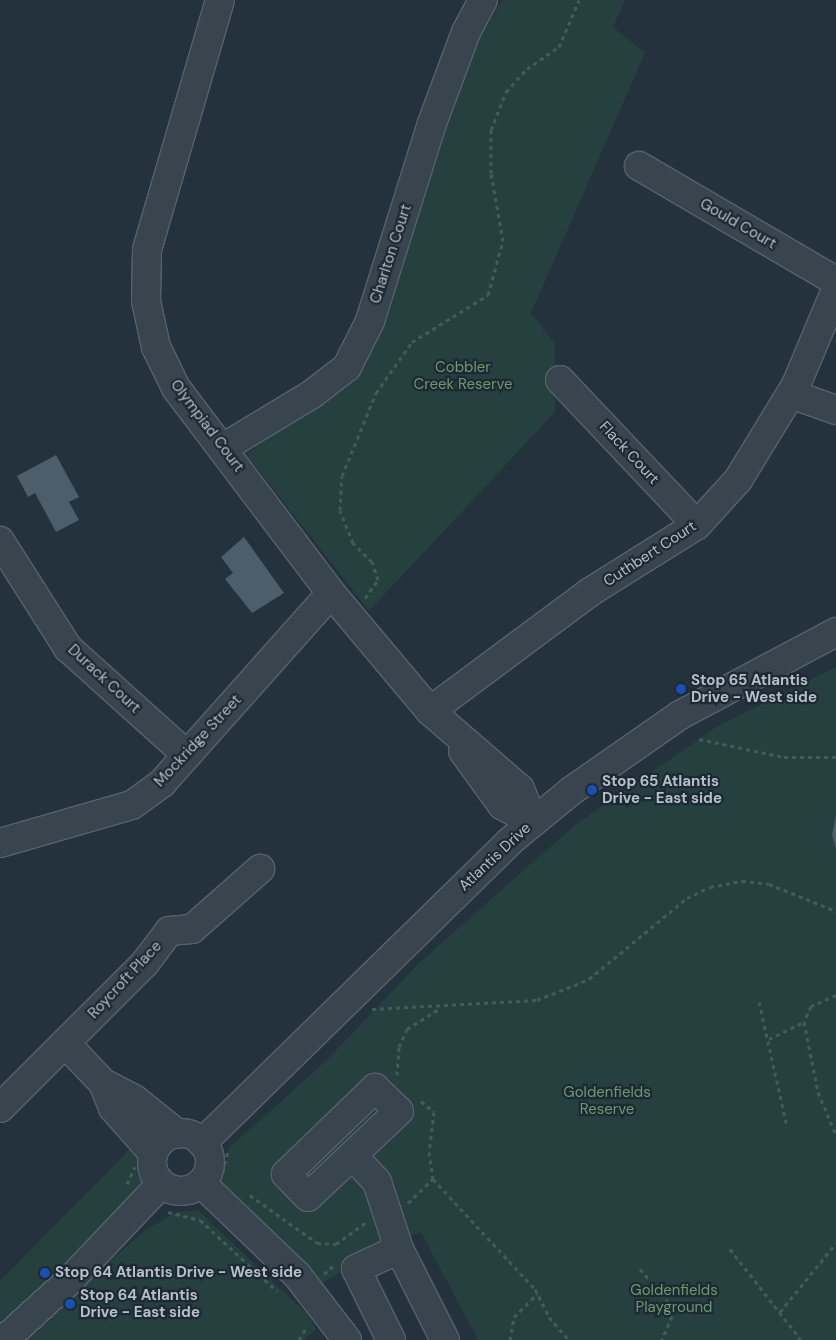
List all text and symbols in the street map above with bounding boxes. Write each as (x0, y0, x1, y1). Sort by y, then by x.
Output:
street label: Gould Court (697, 195, 779, 253)
street label: Charlton Court (366, 202, 416, 306)
park label: Cobbler Creek Reserve (413, 358, 513, 393)
street label: Olympiad Court (166, 376, 248, 476)
street label: Flack Court (595, 418, 663, 488)
street label: Cuthbert Court (600, 517, 700, 591)
street label: Durack Court (64, 641, 144, 717)
place label: Stop 65 Atlantis Drive - West side (691, 671, 817, 706)
marker: Stop 65 Atlantis Drive - West side (675, 683, 687, 695)
street label: Mockridge Street (151, 691, 245, 791)
place label: Stop 65 Atlantis Drive - East side (602, 772, 722, 807)
marker: Stop 65 Atlantis Drive - East side (586, 784, 598, 796)
street label: Atlantis Drive (455, 819, 535, 895)
street label: Roycroft Place (85, 938, 165, 1022)
park label: Goldenfields Reserve (563, 1083, 651, 1118)
place label: Stop 64 Atlantis Drive - West side (55, 1264, 302, 1282)
marker: Stop 64 Atlantis Drive - West side (39, 1267, 51, 1279)
park label: Goldenfields Playground (630, 1281, 718, 1316)
place label: Stop 64 Atlantis Drive - East side (80, 1286, 200, 1321)
marker: Stop 64 Atlantis Drive - East side (64, 1298, 76, 1310)

